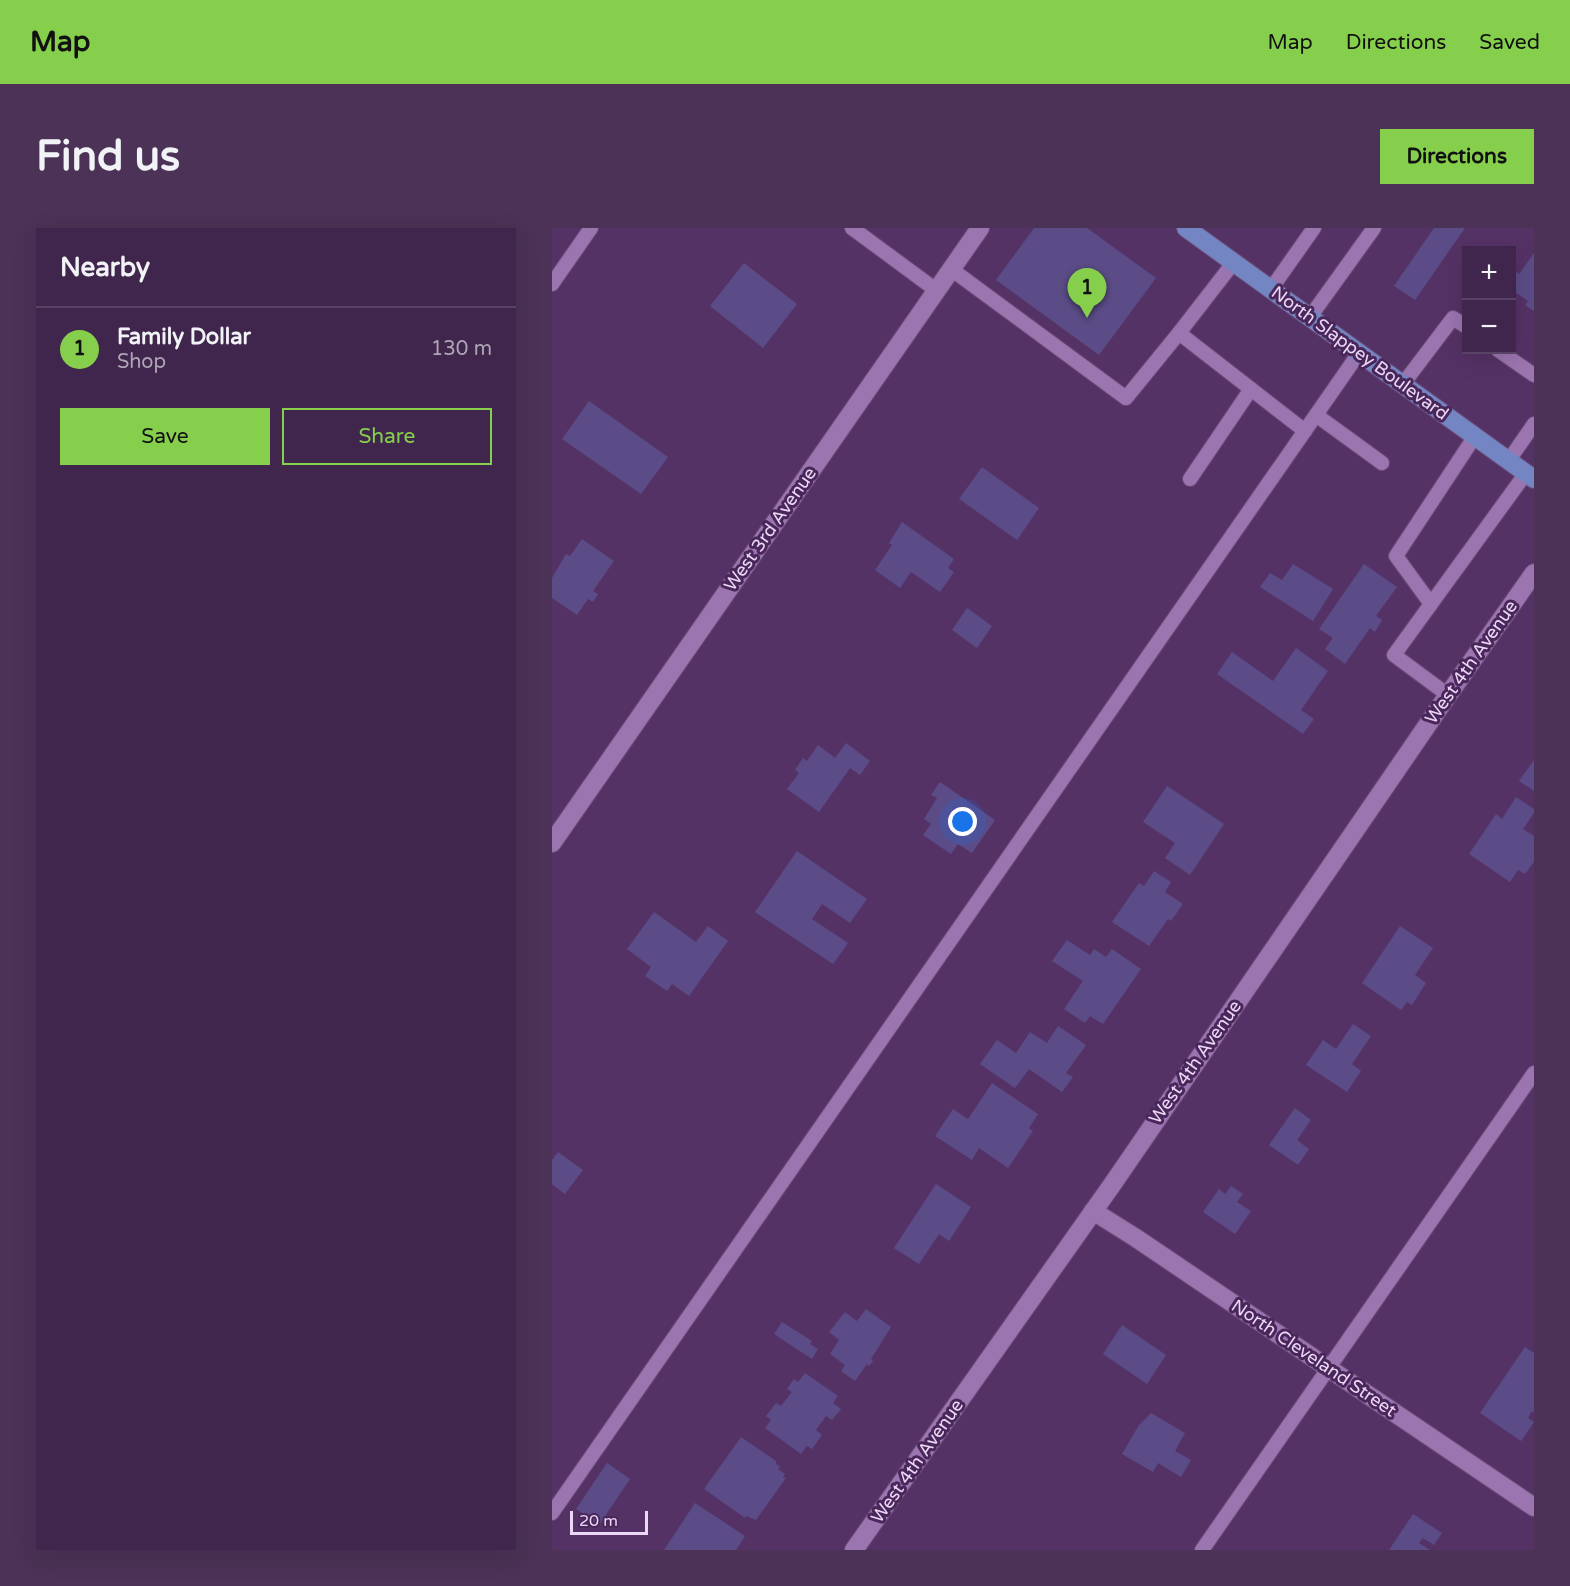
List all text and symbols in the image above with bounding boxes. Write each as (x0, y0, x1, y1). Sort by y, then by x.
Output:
text: Map (30, 25, 90, 59)
text: Map (1267, 30, 1313, 55)
text: Directions (1346, 30, 1446, 55)
text: Saved (1479, 30, 1540, 55)
button: Directions (1380, 129, 1534, 184)
text: Find us (36, 131, 180, 182)
map controls (1462, 246, 1516, 354)
button: + (1462, 246, 1516, 300)
text: Nearby (60, 252, 150, 283)
pin: 1 (1068, 268, 1106, 318)
street label: North Slappey Boulevard (1267, 281, 1453, 425)
button: − (1462, 300, 1516, 354)
text: Family Dollar (117, 324, 251, 350)
text: 1 (73, 337, 86, 361)
text: 130 m (431, 337, 492, 361)
text: Shop (117, 350, 166, 374)
button: Save (60, 408, 270, 465)
button: Share (282, 408, 492, 465)
street label: West 3rd Avenue (719, 463, 821, 595)
street label: West 4th Avenue (1420, 596, 1522, 728)
your location (948, 807, 977, 836)
street label: West 4th Avenue (1144, 996, 1246, 1128)
street label: North Cleveland Street (1227, 1295, 1401, 1422)
street label: West 4th Avenue (866, 1395, 968, 1527)
scale bar (570, 1508, 648, 1536)
text: 20 m (579, 1511, 618, 1531)

